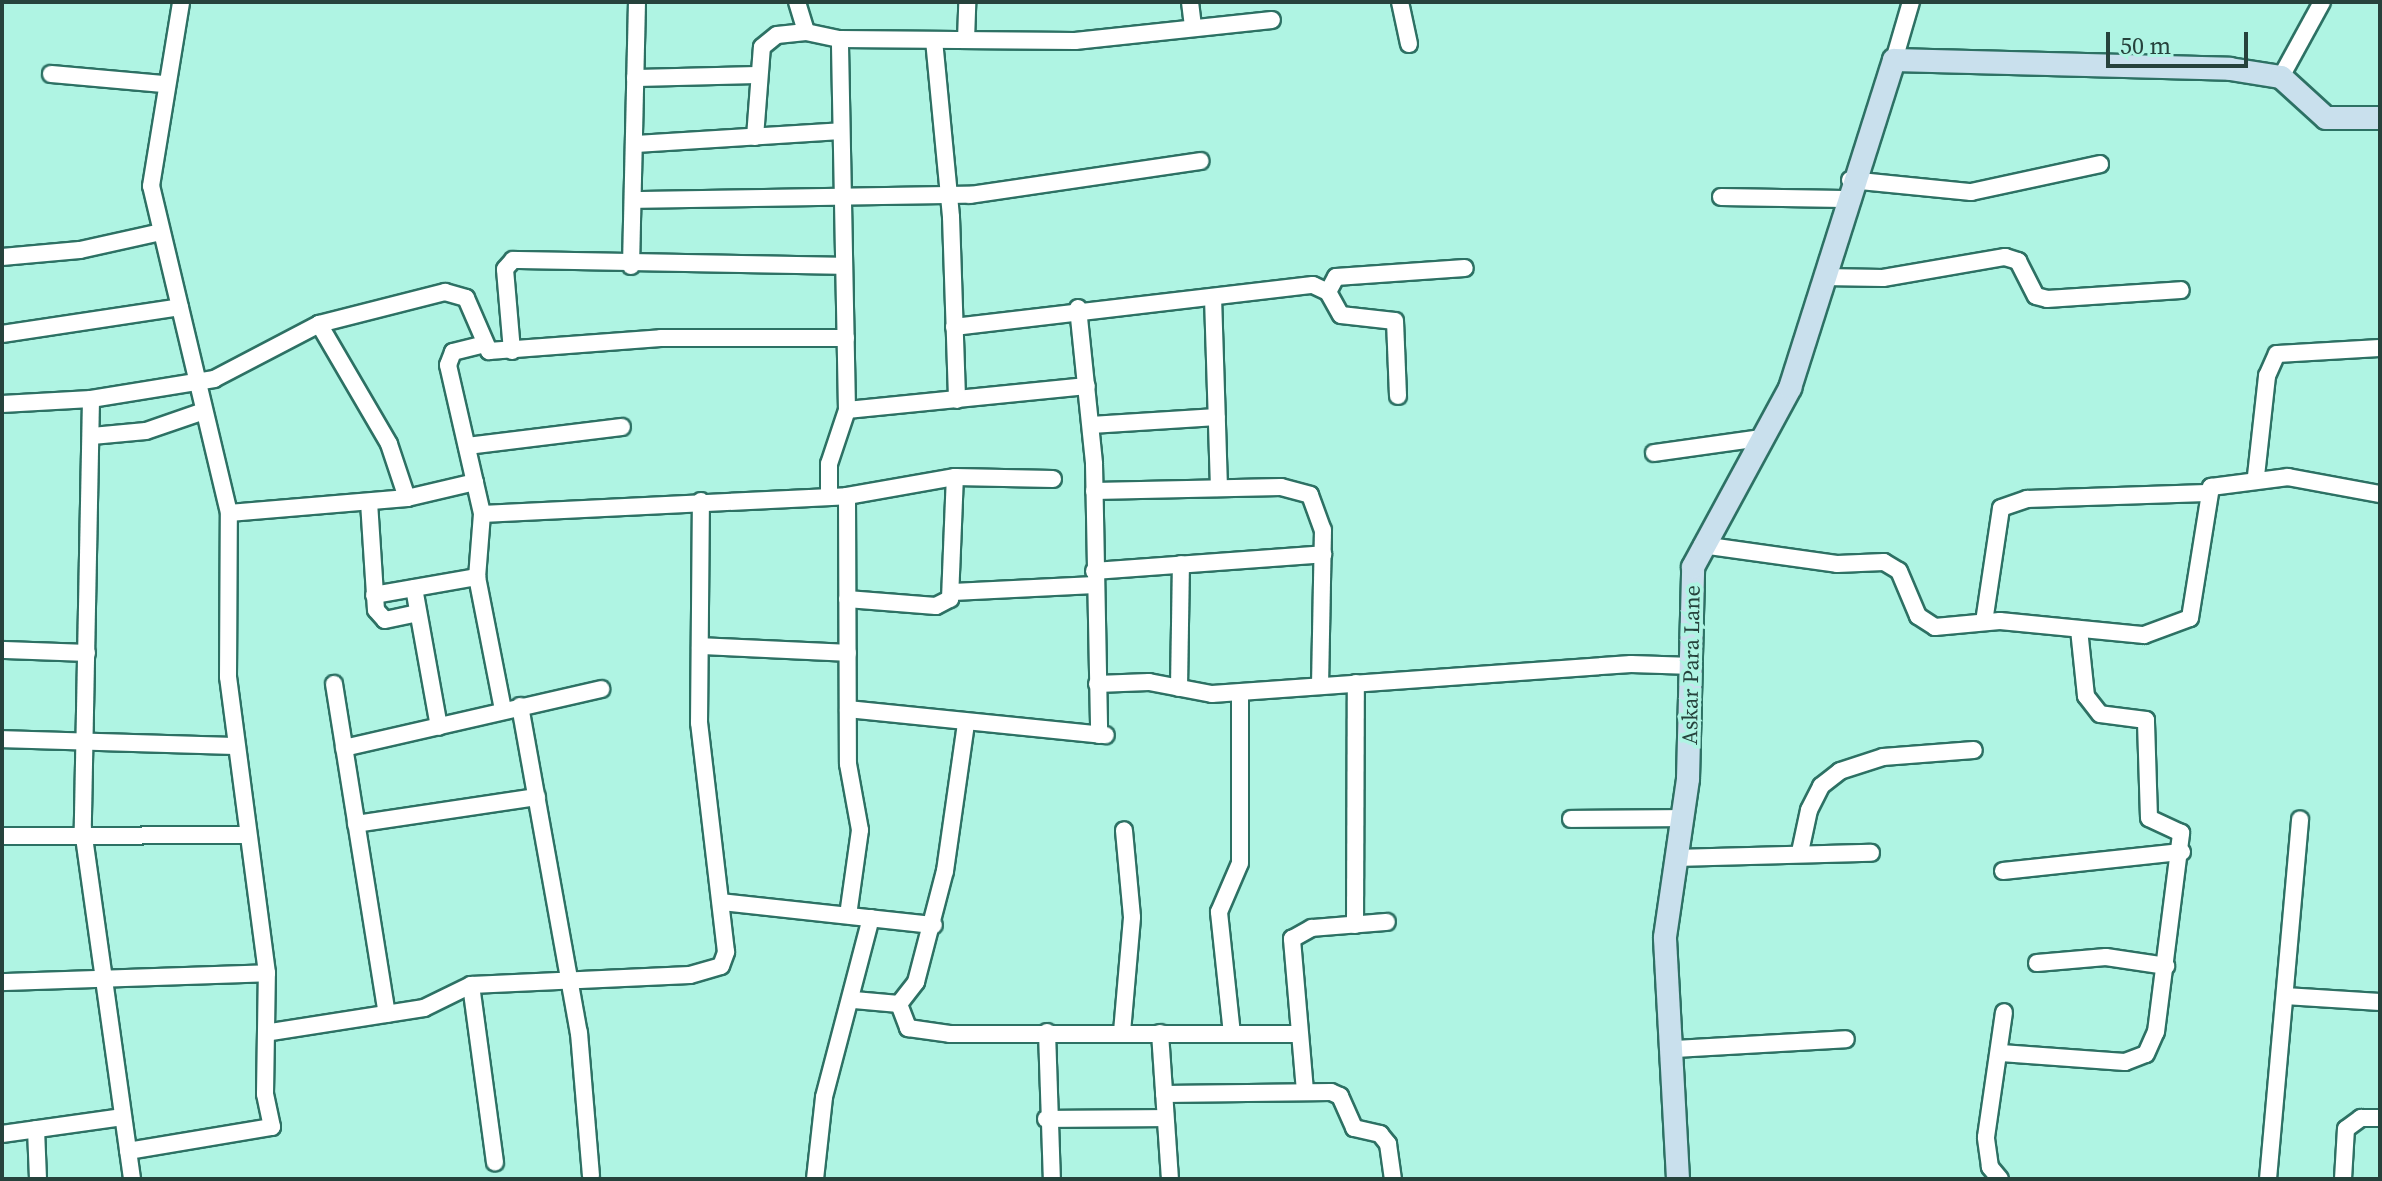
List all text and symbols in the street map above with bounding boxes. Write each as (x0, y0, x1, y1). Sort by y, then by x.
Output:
scale bar (2110, 16, 2252, 66)
text: 50 m (2120, 29, 2171, 62)
street label: Askar Para Lane (1676, 585, 1706, 745)

